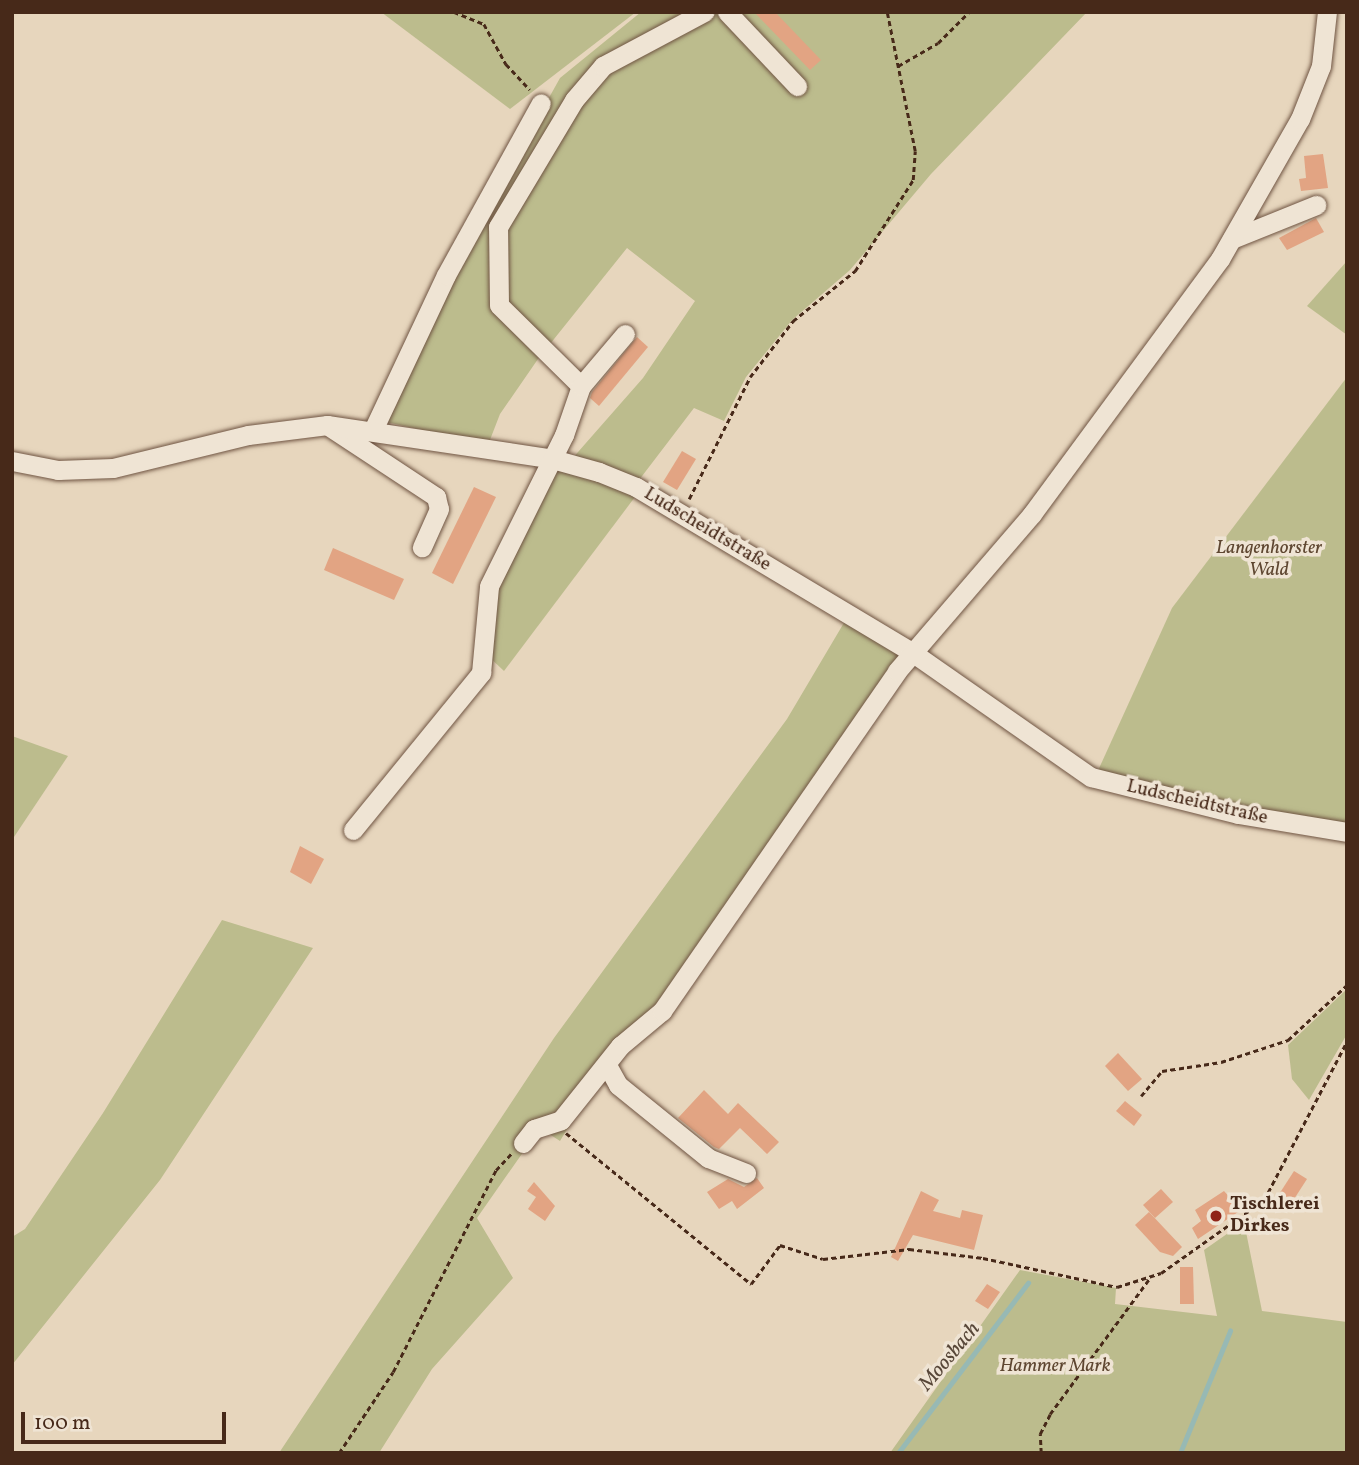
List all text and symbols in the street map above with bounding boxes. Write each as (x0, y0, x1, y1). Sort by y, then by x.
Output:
street label: Ludscheidtstraße (639, 483, 775, 577)
park label: Langenhorster Wald (1216, 538, 1322, 582)
street label: Ludscheidtstraße (1124, 776, 1270, 830)
place label: Tischlerei Dirkes (1230, 1194, 1320, 1238)
marker: Tischlerei Dirkes (1208, 1208, 1224, 1224)
water label: Moosbach (914, 1317, 986, 1397)
park label: Hammer Mark (999, 1356, 1111, 1378)
scale bar (24, 1398, 229, 1442)
text: 100 m (34, 1409, 91, 1438)

